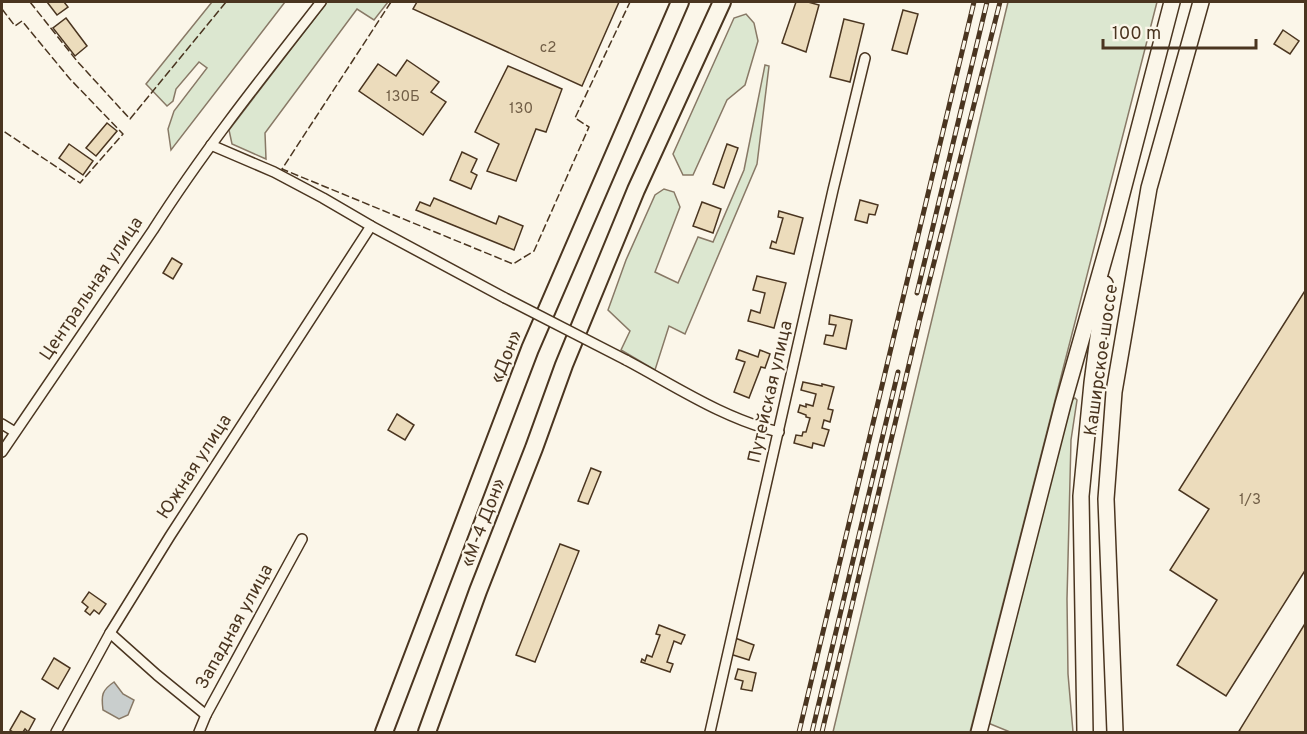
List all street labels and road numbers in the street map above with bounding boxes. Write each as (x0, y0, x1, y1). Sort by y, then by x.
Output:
street label: Центральная улица (35, 213, 149, 365)
street label: Каширское шоссе (1080, 283, 1124, 437)
street label: Путейская улица (743, 318, 799, 466)
street label: «Дон» (486, 327, 528, 387)
street label: Южная улица (153, 410, 237, 524)
street label: «М-4 Дон» (457, 475, 511, 571)
street label: Западная улица (191, 560, 279, 694)

